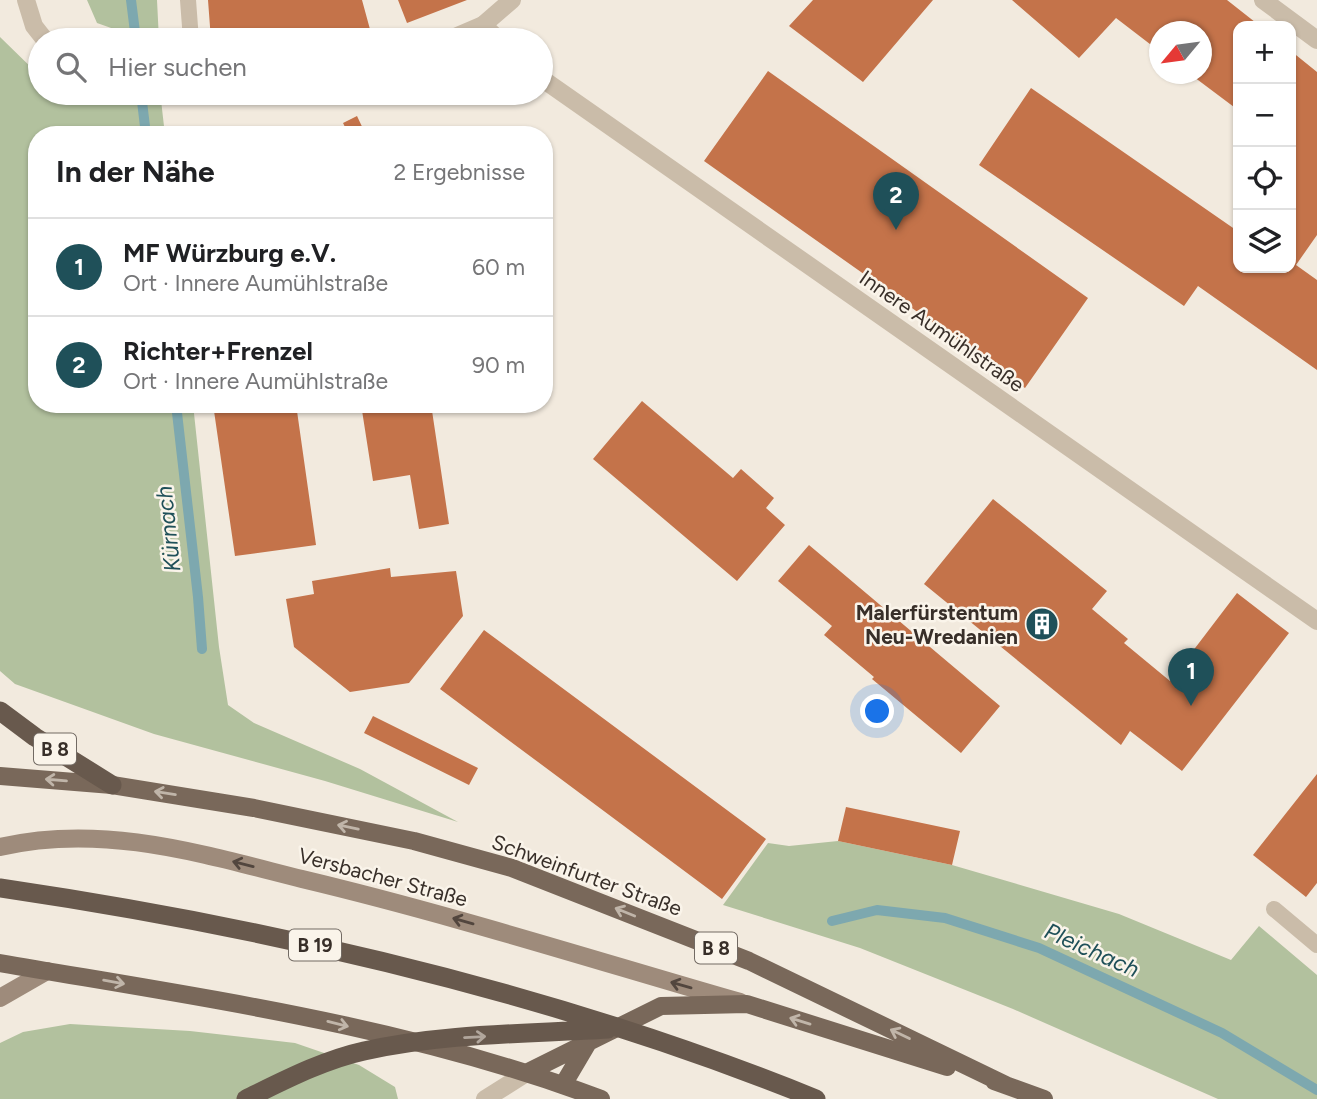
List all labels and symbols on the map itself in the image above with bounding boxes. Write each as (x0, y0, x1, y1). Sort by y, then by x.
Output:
north arrow (1149, 21, 1212, 84)
pin: 2 (873, 172, 919, 230)
street label: Innere Aumühlstraße (855, 265, 1029, 397)
water label: Kürnach (150, 484, 186, 573)
place label: Malerfürstentum Neu-Wredanien (856, 600, 1018, 649)
building icon: Malerfürstentum Neu-Wredanien (1023, 605, 1061, 643)
pin: 1 (1168, 648, 1214, 706)
your location (860, 694, 894, 728)
road number: B 8 (34, 734, 76, 764)
one-way arrow (45, 773, 68, 786)
one-way arrow (154, 786, 177, 799)
one-way arrow (337, 820, 360, 834)
street label: Schweinfurter Straße (489, 829, 685, 921)
street label: Versbacher Straße (296, 842, 470, 912)
one-way arrow (232, 857, 255, 870)
one-way arrow (615, 905, 637, 918)
one-way arrow (452, 914, 474, 927)
water label: Pleichach (1040, 917, 1144, 983)
road number: B 19 (289, 930, 341, 960)
road number: B 8 (695, 932, 737, 964)
one-way arrow (102, 976, 125, 989)
one-way arrow (671, 978, 693, 991)
one-way arrow (790, 1013, 812, 1026)
one-way arrow (326, 1018, 349, 1031)
one-way arrow (890, 1026, 911, 1040)
one-way arrow (463, 1030, 486, 1043)

